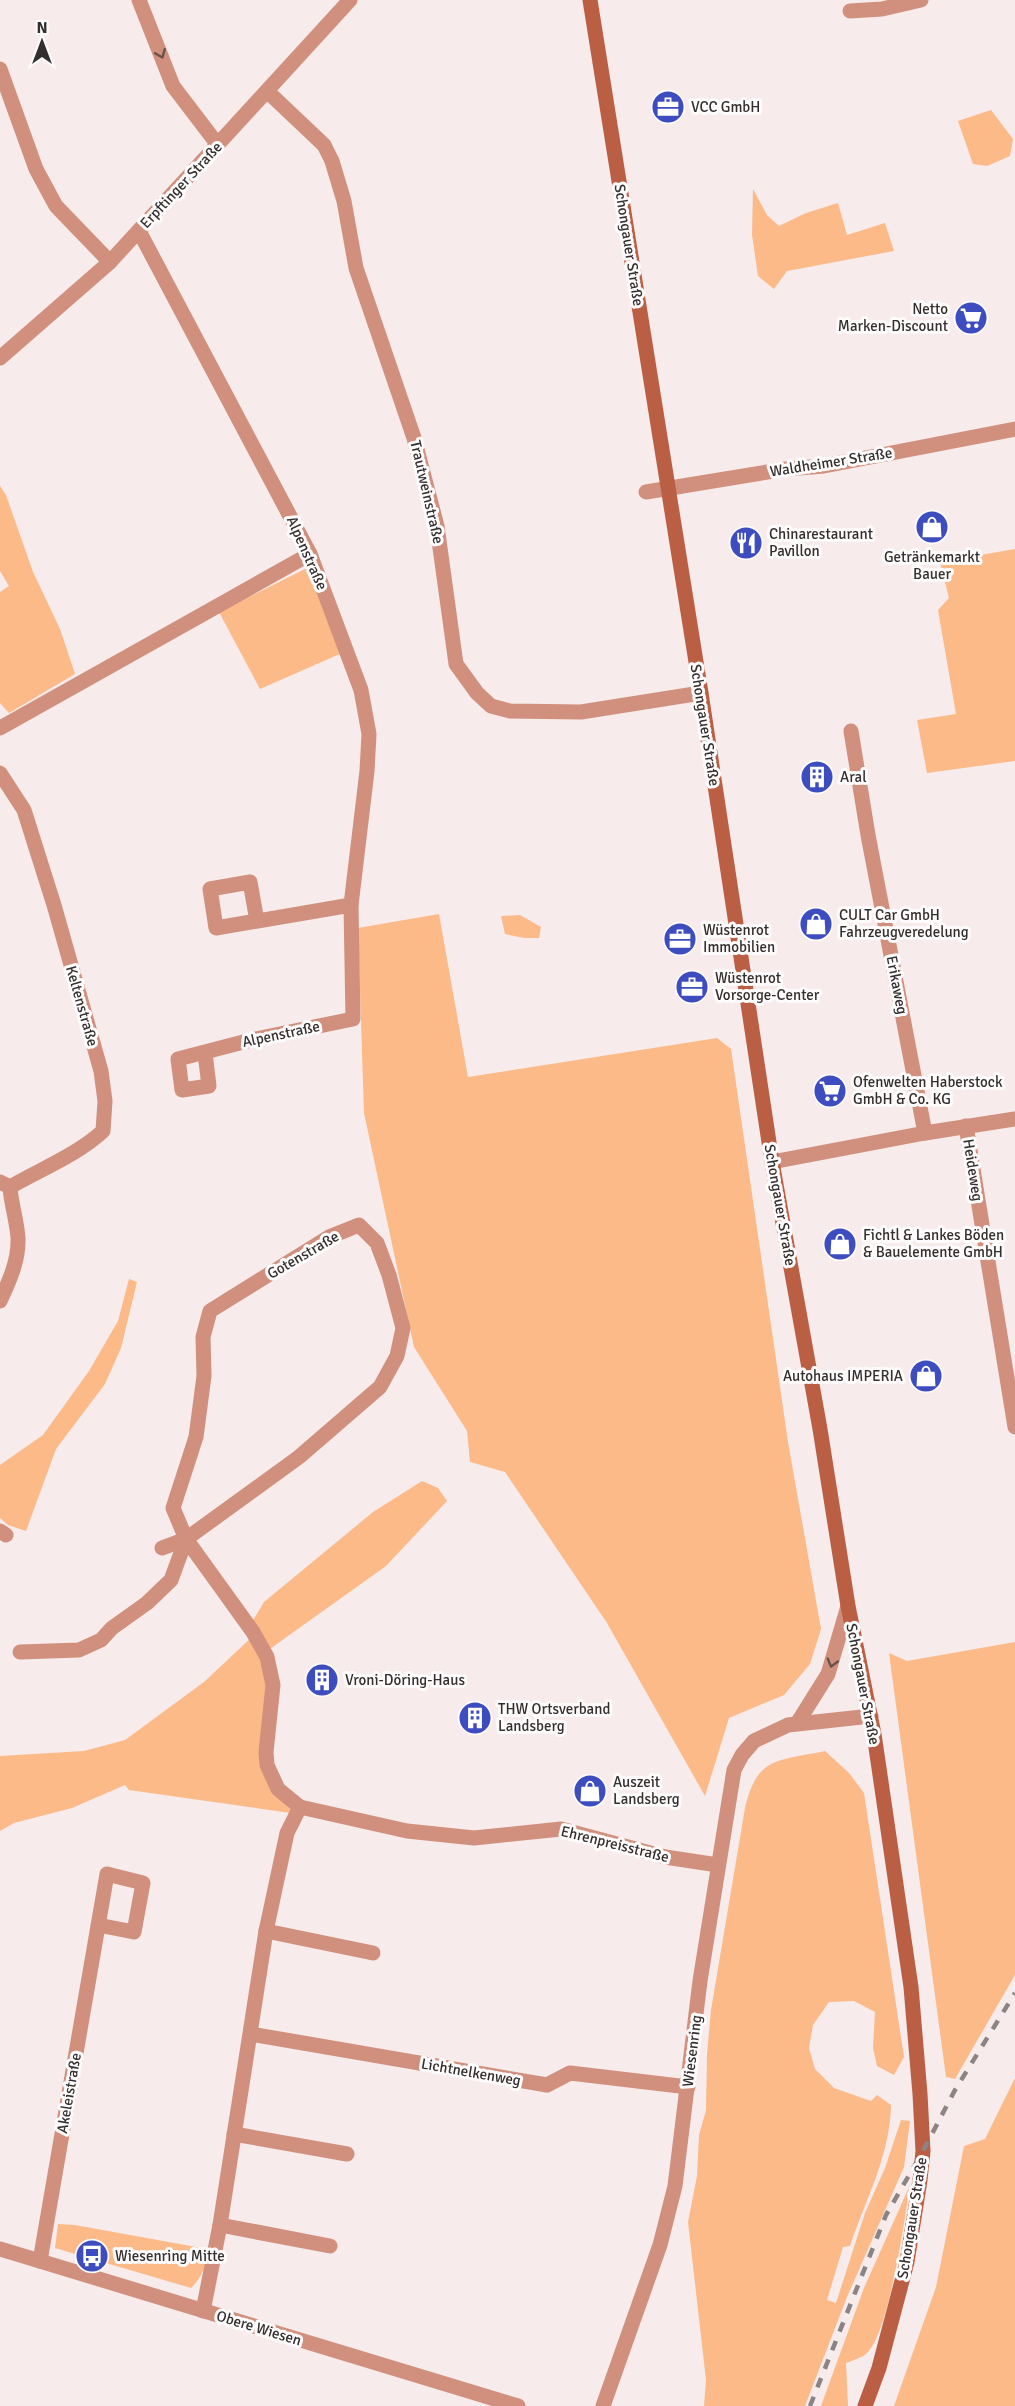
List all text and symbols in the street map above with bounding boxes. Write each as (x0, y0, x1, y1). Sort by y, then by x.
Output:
north arrow (12, 12, 72, 72)
text: N (36, 18, 48, 38)
one-way arrow (154, 48, 166, 59)
office icon: VCC GmbH (650, 89, 686, 125)
place label: VCC GmbH (691, 98, 760, 116)
street label: Erpftinger Straße (136, 138, 226, 232)
street label: Schongauer Straße (610, 183, 648, 307)
place label: Netto Marken-Discount (838, 300, 948, 335)
supermarket icon: Netto Marken-Discount (953, 300, 989, 336)
street label: Trautweinstraße (406, 439, 448, 545)
street label: Waldheimer Straße (769, 443, 893, 481)
shop icon: Getränkemarkt Bauer (914, 509, 950, 545)
street label: Alpenstraße (283, 513, 331, 593)
restaurant icon: Chinarestaurant Pavillon (728, 525, 764, 561)
place label: Chinarestaurant Pavillon (769, 525, 873, 560)
place label: Getränkemarkt Bauer (884, 548, 980, 583)
street label: Schongauer Straße (686, 663, 724, 787)
building icon: Aral (799, 759, 835, 795)
place label: Aral (840, 768, 867, 786)
shop icon: CULT Car GmbH Fahrzeugveredelung (798, 906, 834, 942)
place label: CULT Car GmbH Fahrzeugveredelung (839, 906, 969, 941)
office icon: Wüstenrot Immobilien (662, 921, 698, 957)
place label: Wüstenrot Immobilien (703, 921, 775, 956)
street label: Erikaweg (883, 954, 912, 1016)
street label: Keltenstraße (62, 964, 102, 1048)
office icon: Wüstenrot Vorsorge-Center (674, 969, 710, 1005)
place label: Wüstenrot Vorsorge-Center (715, 969, 820, 1004)
street label: Alpenstraße (241, 1017, 321, 1051)
supermarket icon: Ofenwelten Haberstock GmbH & Co. KG (812, 1073, 848, 1109)
place label: Ofenwelten Haberstock GmbH & Co. KG (853, 1073, 1003, 1108)
street label: Heideweg (959, 1137, 987, 1203)
street label: Schongauer Straße (760, 1143, 800, 1267)
shop icon: Fichtl & Lankes Böden & Bauelemente GmbH (822, 1226, 858, 1262)
place label: Fichtl & Lankes Böden & Bauelemente GmbH (863, 1226, 1004, 1261)
street label: Gotenstraße (264, 1227, 342, 1283)
shop icon: Autohaus IMPERIA (908, 1358, 944, 1394)
place label: Autohaus IMPERIA (783, 1367, 903, 1385)
street label: Schongauer Straße (842, 1622, 884, 1746)
one-way arrow (827, 1657, 839, 1667)
building icon: Vroni-Döring-Haus (304, 1662, 340, 1698)
place label: Vroni-Döring-Haus (345, 1671, 465, 1689)
building icon: THW Ortsverband Landsberg (457, 1700, 493, 1736)
place label: THW Ortsverband Landsberg (498, 1700, 610, 1735)
shop icon: Auszeit Landsberg (572, 1773, 608, 1809)
place label: Auszeit Landsberg (613, 1773, 680, 1808)
street label: Ehrenpreisstraße (559, 1822, 671, 1866)
street label: Wiesenring (679, 2014, 705, 2088)
street label: Akeleistraße (53, 2051, 85, 2135)
street label: Lichtnelkenweg (420, 2054, 522, 2090)
street label: Schongauer Straße (893, 2156, 931, 2280)
bus stop icon: Wiesenring Mitte (74, 2238, 110, 2274)
place label: Wiesenring Mitte (115, 2247, 225, 2265)
street label: Obere Wiesen (214, 2307, 304, 2349)

